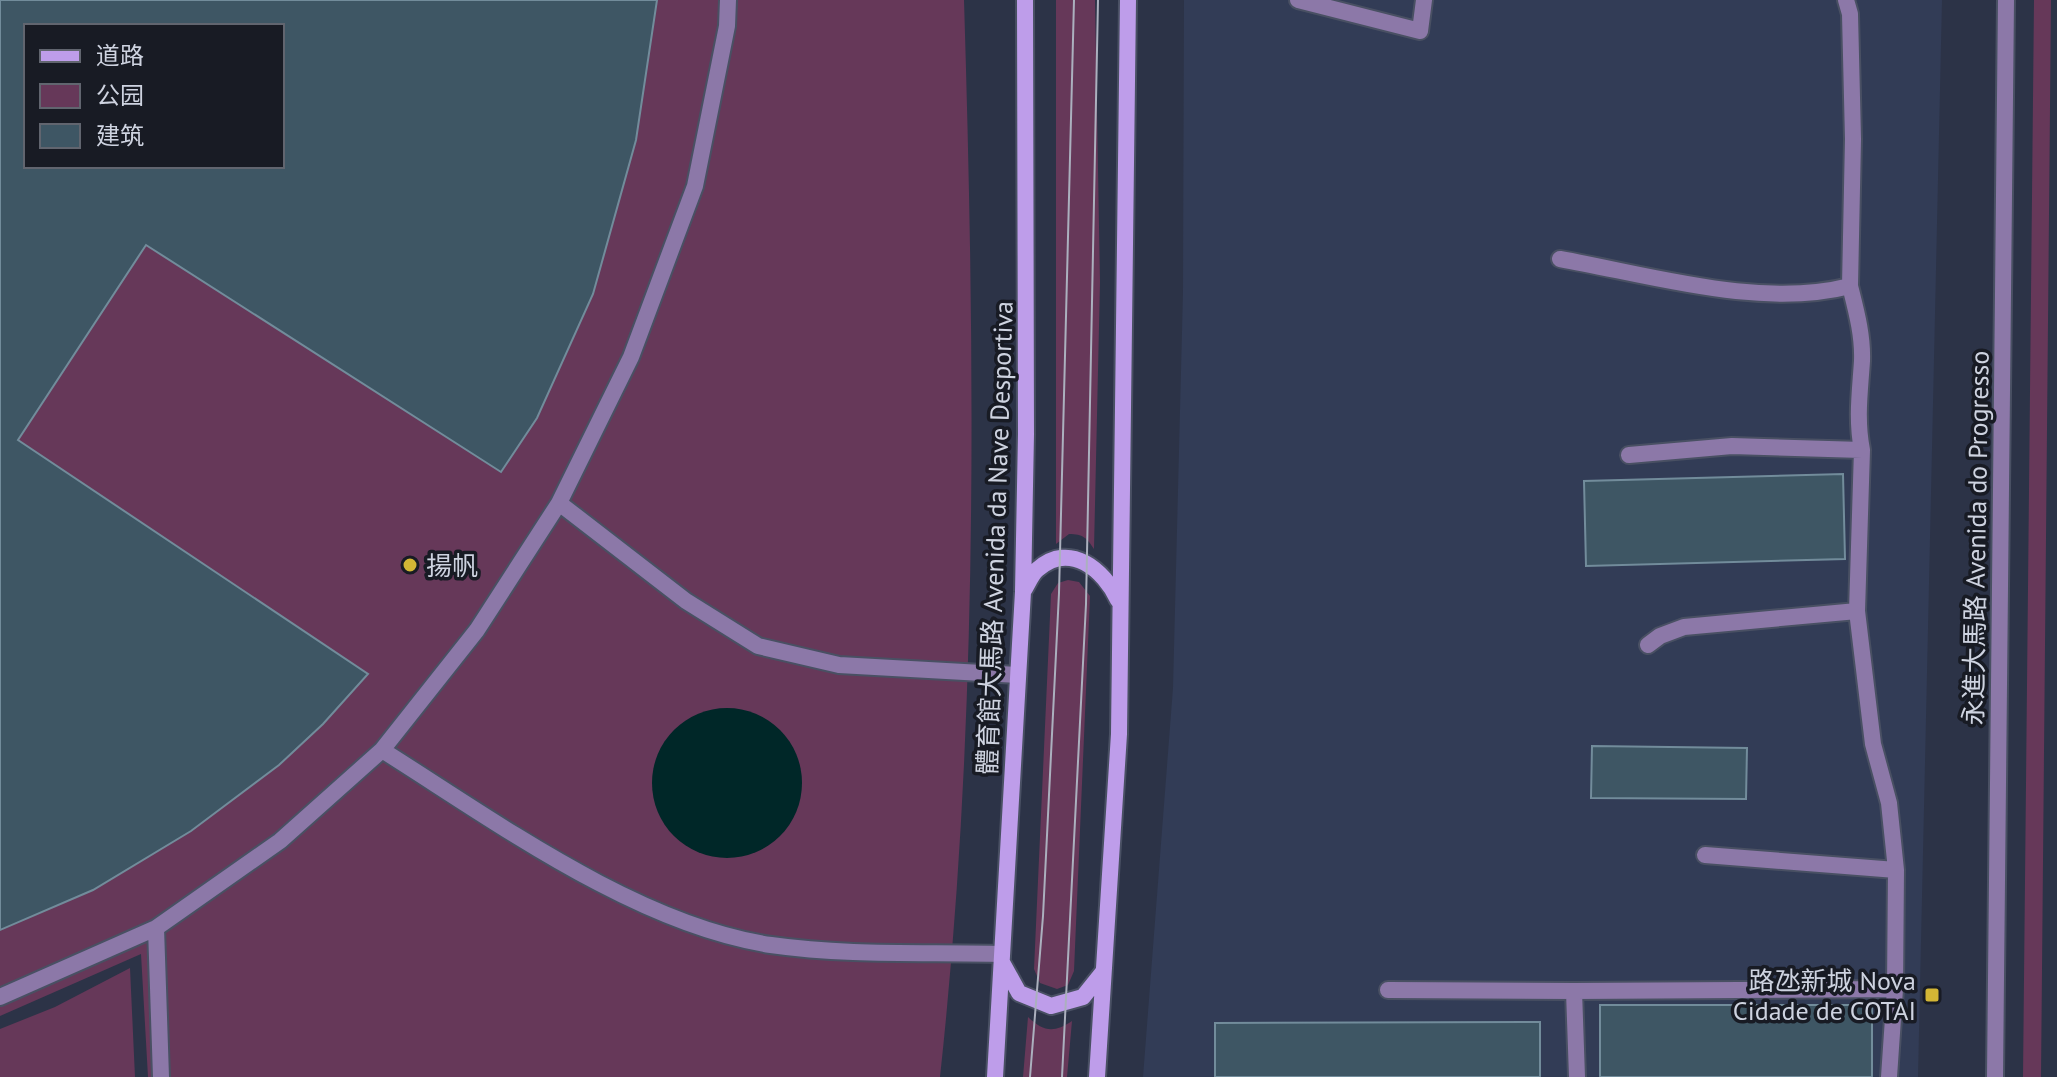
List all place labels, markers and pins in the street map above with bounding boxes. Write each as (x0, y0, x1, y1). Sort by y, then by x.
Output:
place label: 揚帆 (426, 549, 478, 582)
marker: 揚帆 (401, 556, 419, 574)
place label: 路氹新城 Nova Cidade de COTAI (1733, 964, 1916, 1027)
marker: 路氹新城 Nova Cidade de COTAI (1923, 986, 1941, 1004)

